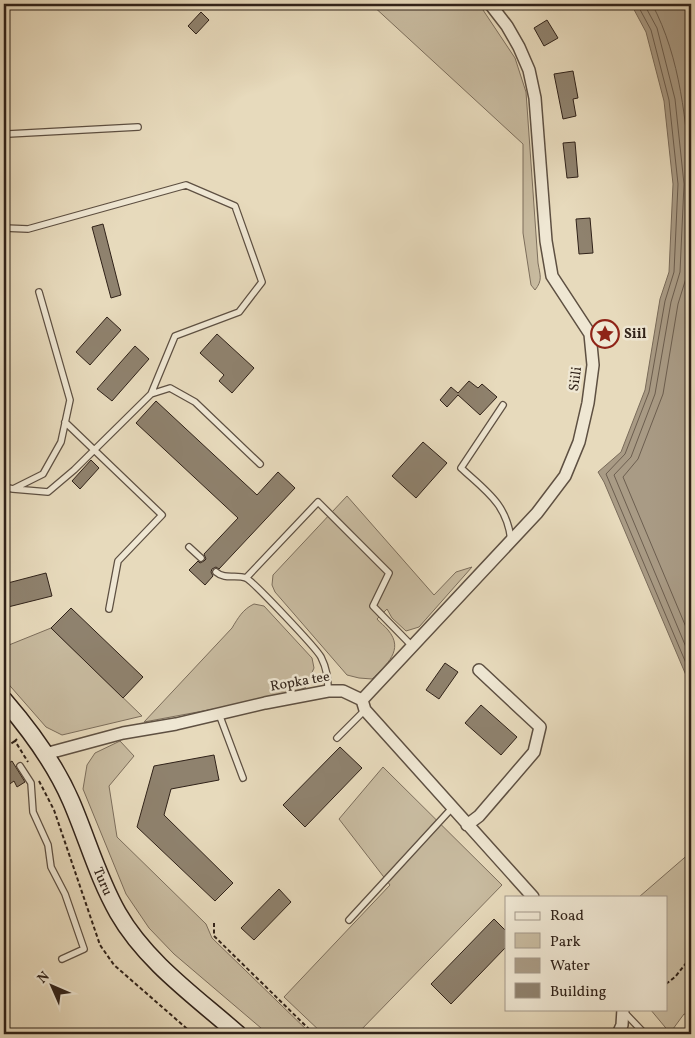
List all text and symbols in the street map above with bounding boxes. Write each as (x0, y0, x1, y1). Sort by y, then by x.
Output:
place icon: Siil (590, 319, 620, 349)
place label: Siil (624, 325, 647, 344)
street label: Siili (565, 366, 587, 392)
street label: Ropka tee (269, 667, 332, 697)
street label: Turu (88, 864, 117, 899)
legend (505, 896, 668, 1010)
text: Road (550, 906, 584, 927)
text: Park (550, 932, 581, 953)
text: Water (550, 956, 590, 977)
north arrow (28, 960, 78, 1010)
text: N (34, 968, 54, 988)
text: Building (550, 982, 607, 1003)

